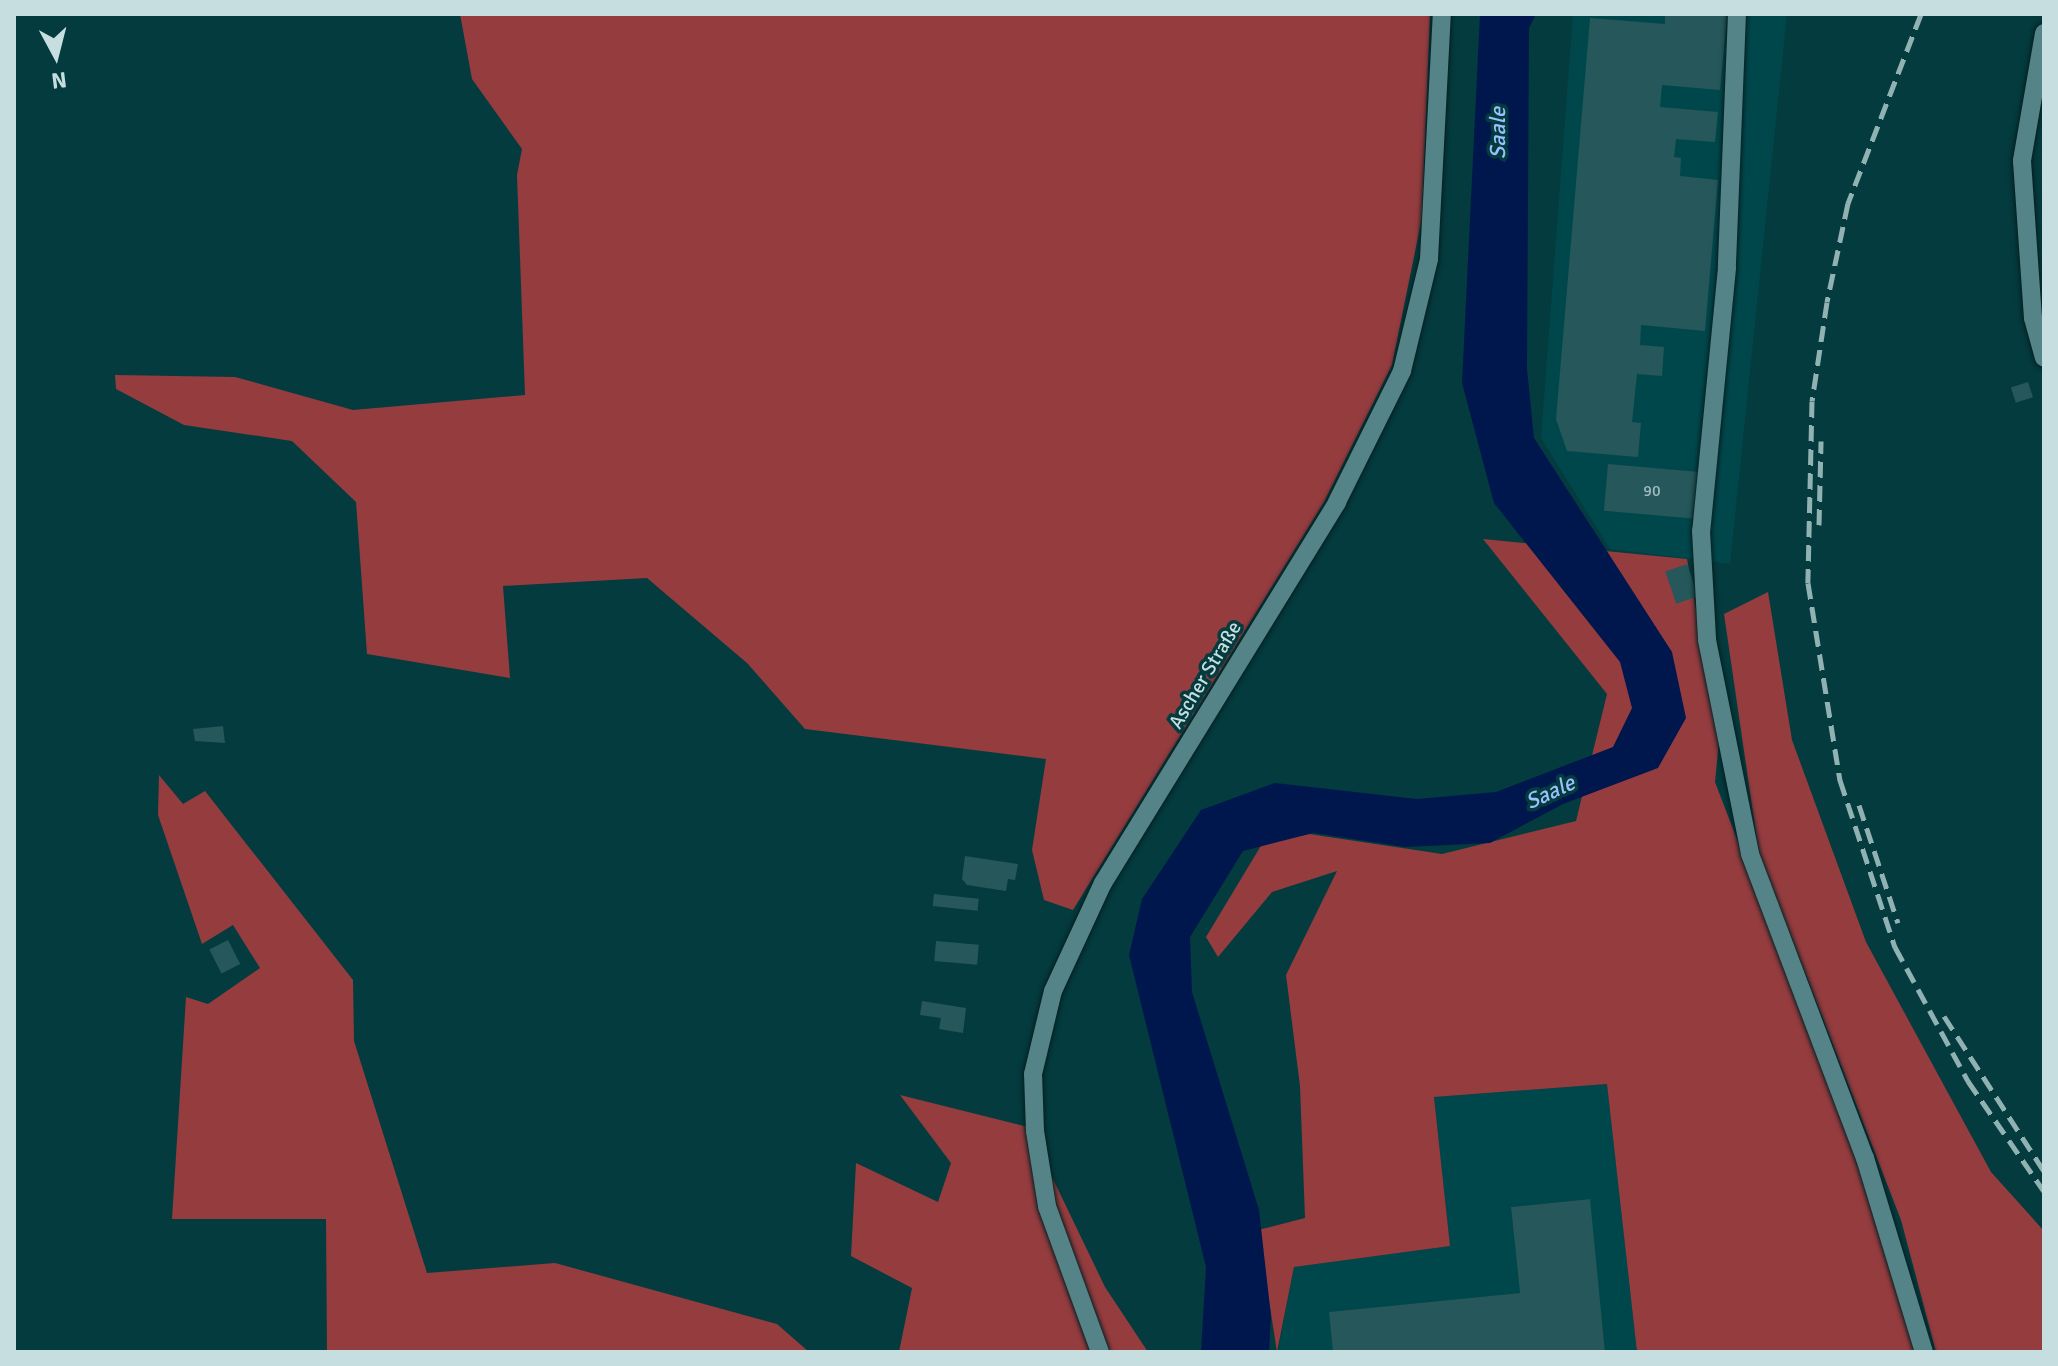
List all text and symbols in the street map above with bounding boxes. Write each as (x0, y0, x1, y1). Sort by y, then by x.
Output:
north arrow (16, 16, 96, 96)
text: N (50, 66, 68, 95)
water label: Saale (1485, 107, 1511, 159)
house number: 90 (1643, 481, 1661, 501)
street label: Ascher Straße (1164, 617, 1246, 733)
water label: Saale (1521, 769, 1579, 815)

